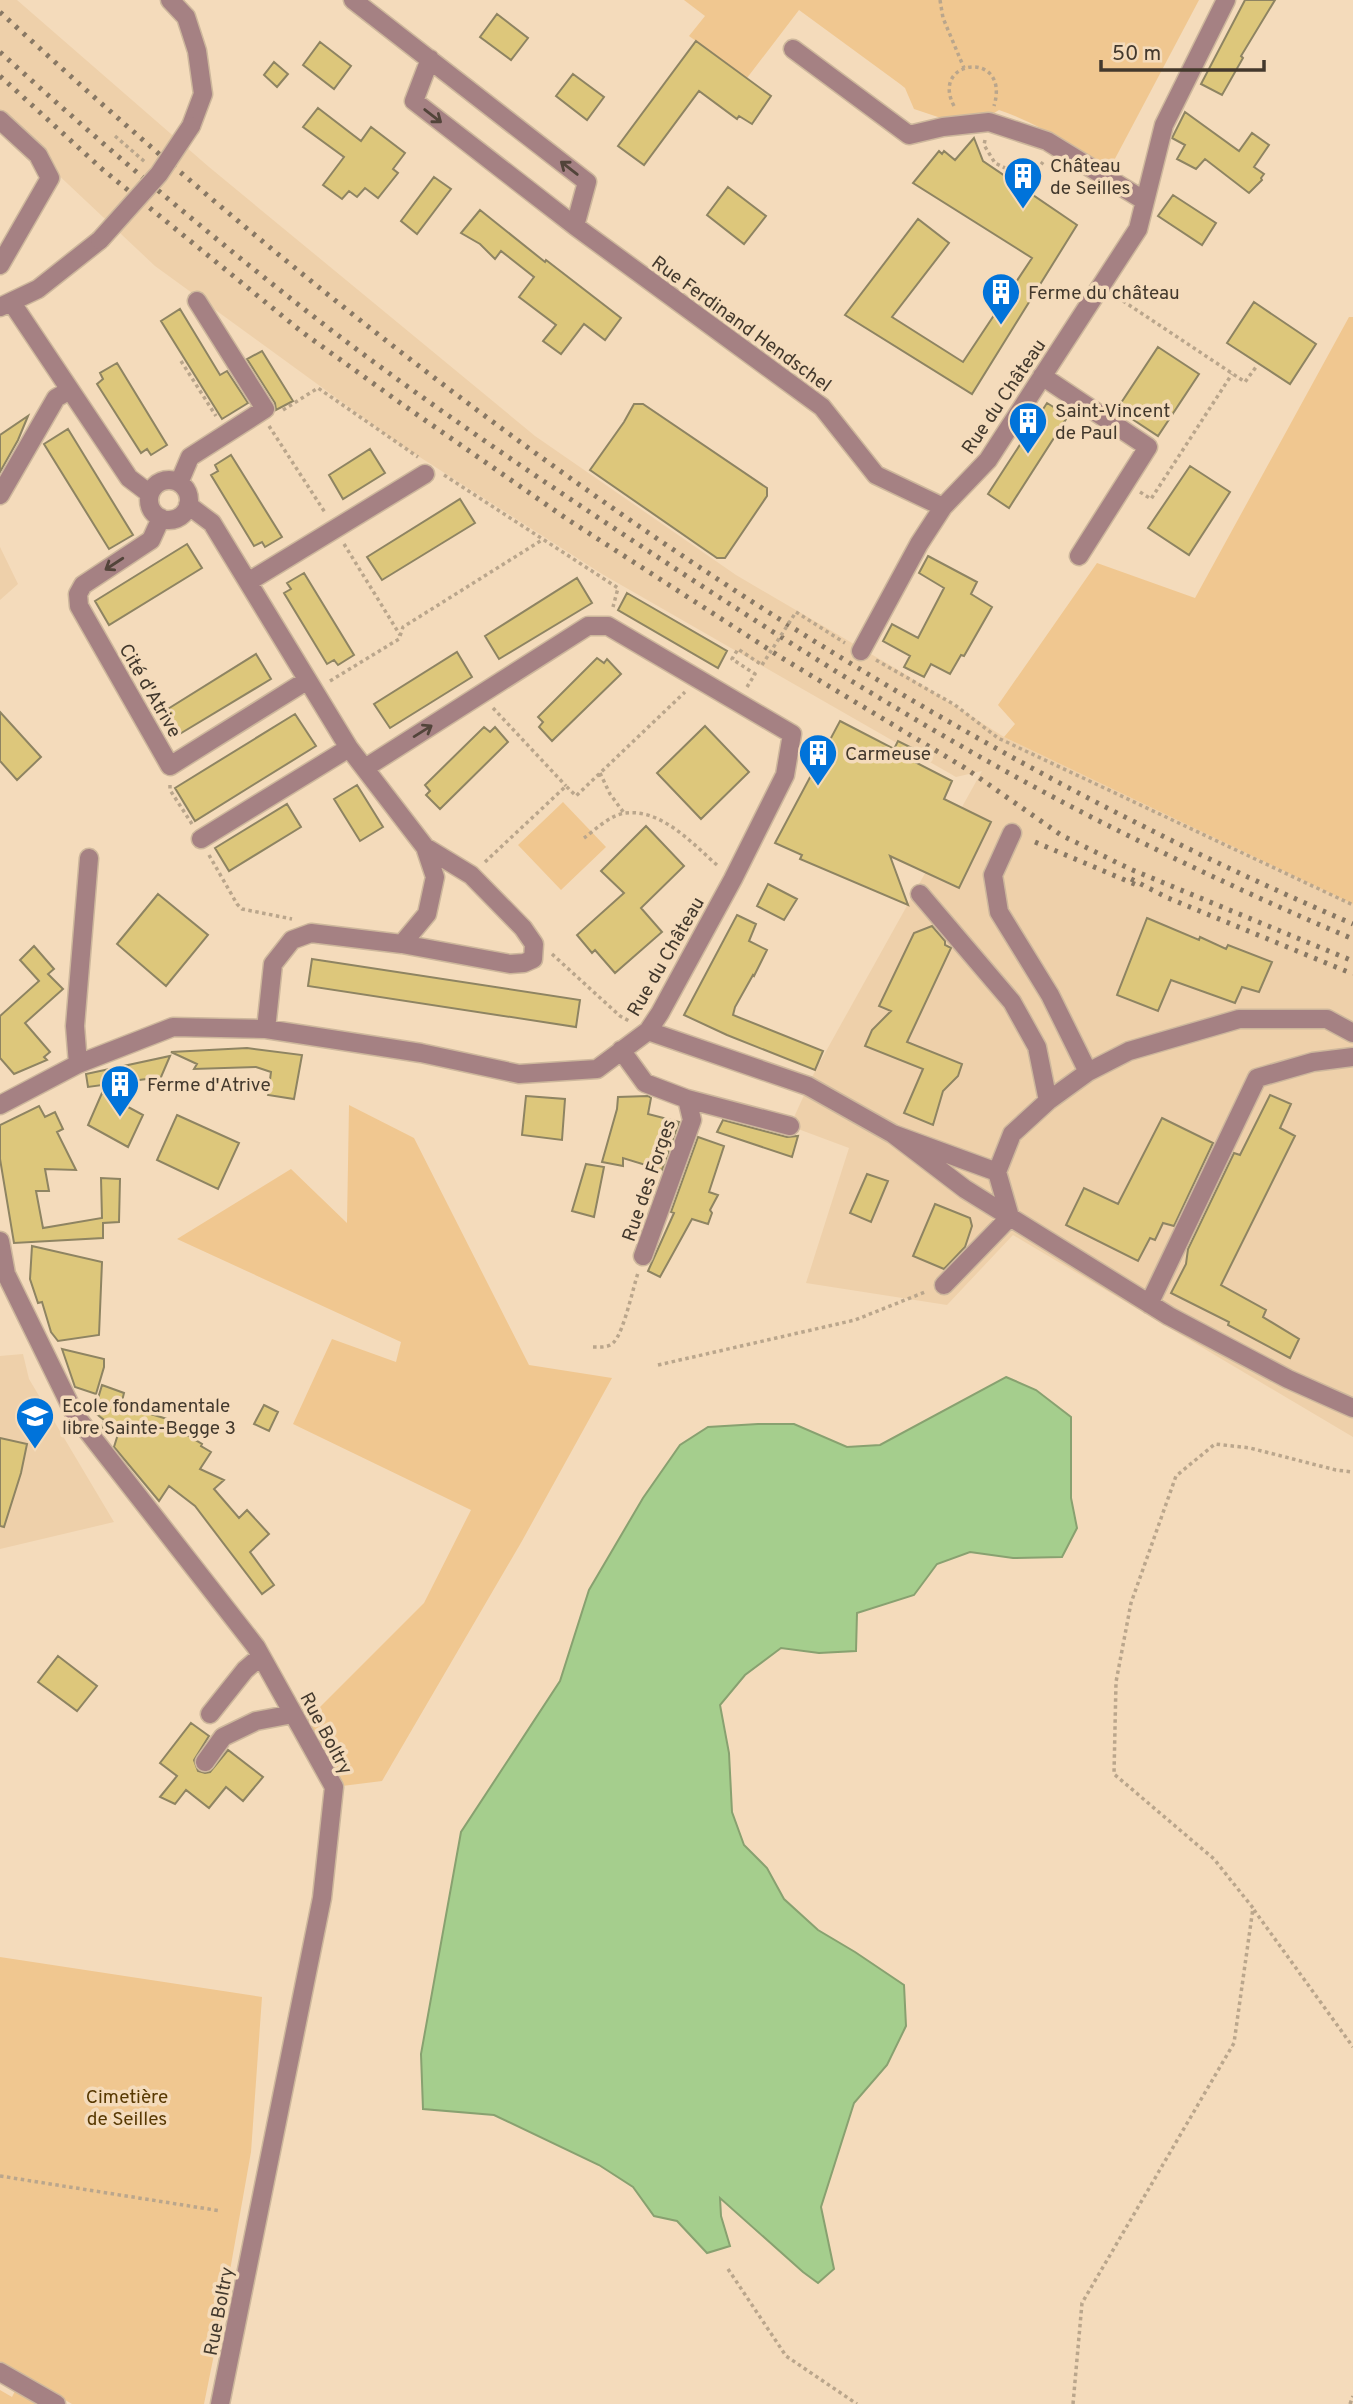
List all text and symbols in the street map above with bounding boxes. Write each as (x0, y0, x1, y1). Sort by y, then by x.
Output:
scale bar (1101, 28, 1264, 72)
text: 50 m (1112, 41, 1161, 68)
one-way arrow (423, 108, 442, 123)
building icon: Château de Seilles (1002, 155, 1044, 210)
place label: Château de Seilles (1050, 155, 1130, 201)
one-way arrow (560, 160, 578, 175)
street label: Rue Ferdinand Hendschel (646, 251, 835, 398)
building icon: Ferme du château (980, 271, 1022, 326)
place label: Ferme du château (1028, 282, 1180, 306)
street label: Rue du Château (957, 335, 1052, 459)
building icon: Saint-Vincent de Paul (1007, 400, 1049, 455)
place label: Saint-Vincent de Paul (1055, 400, 1170, 446)
one-way arrow (104, 558, 124, 572)
street label: Cité d'Atrive (113, 640, 186, 742)
one-way arrow (413, 724, 432, 739)
building icon: Carmeuse (797, 732, 839, 787)
place label: Carmeuse (845, 743, 931, 767)
street label: Rue du Château (623, 893, 711, 1021)
building icon: Ferme d'Atrive (99, 1063, 141, 1118)
place label: Ferme d'Atrive (147, 1074, 271, 1098)
street label: Rue des Forges (618, 1116, 682, 1245)
school or university icon: Ecole fondamentale libre Sainte-Begge 3 (14, 1395, 56, 1450)
place label: Ecole fondamentale libre Sainte-Begge 3 (62, 1395, 236, 1441)
street label: Rue Boltry (294, 1689, 357, 1779)
park label: Cimetière de Seilles (86, 2086, 168, 2132)
street label: Rue Boltry (200, 2265, 240, 2358)

